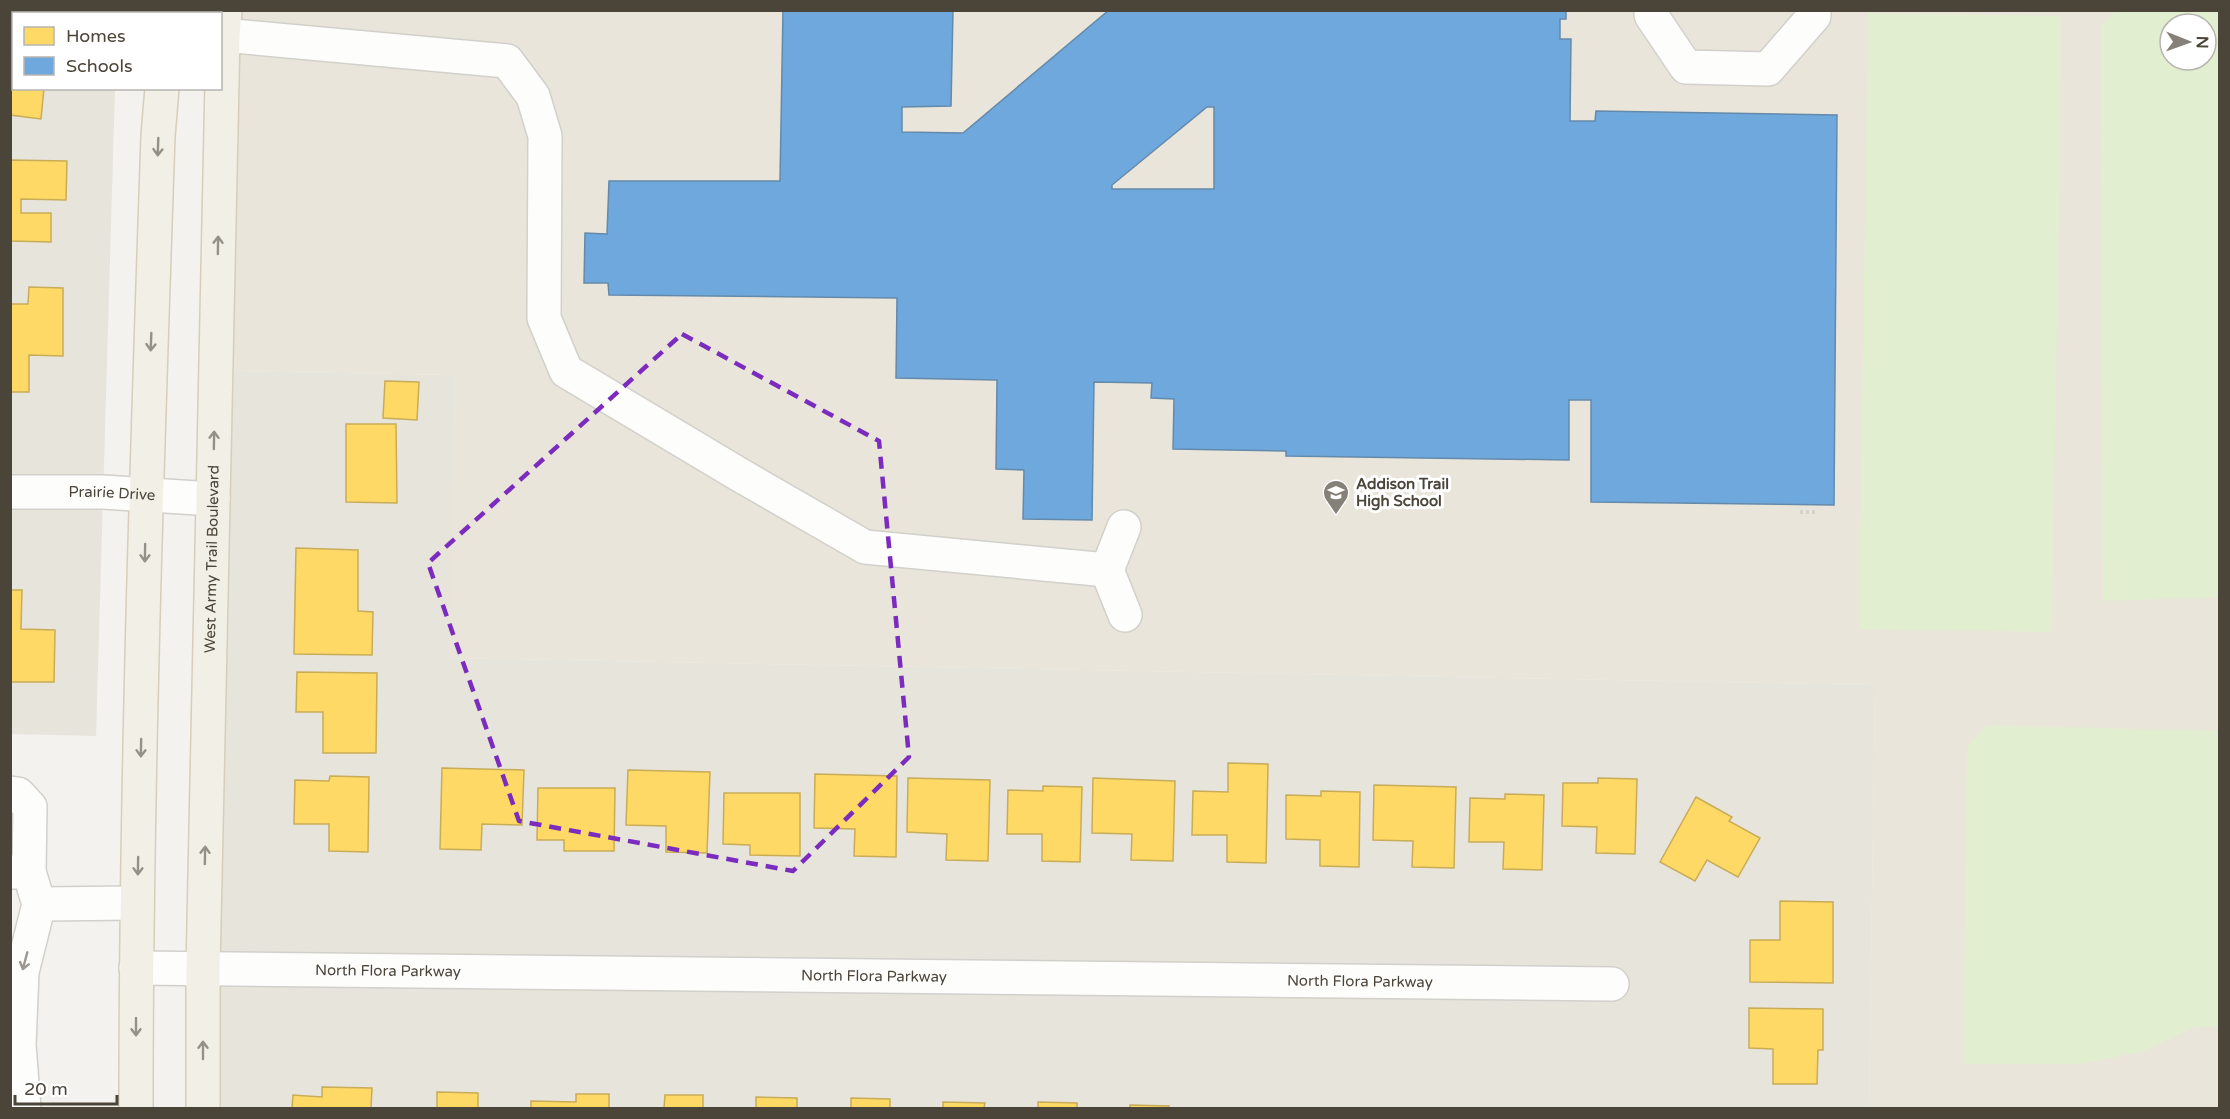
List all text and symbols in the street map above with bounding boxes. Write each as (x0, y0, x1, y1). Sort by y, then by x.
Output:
legend (12, 12, 222, 90)
north arrow (2158, 12, 2218, 72)
text: Homes (66, 25, 126, 47)
text: N (2192, 36, 2212, 49)
text: Schools (66, 55, 133, 77)
one-way arrow (152, 136, 163, 156)
one-way arrow (212, 236, 224, 256)
one-way arrow (146, 331, 157, 351)
one-way arrow (208, 431, 220, 451)
street label: West Army Trail Boulevard (201, 465, 223, 653)
place label: Addison Trail High School (1356, 475, 1449, 511)
school or university icon: Addison Trail High School (1321, 478, 1351, 516)
street label: Prairie Drive (69, 483, 156, 504)
one-way arrow (139, 543, 151, 563)
one-way arrow (135, 738, 147, 758)
one-way arrow (200, 846, 211, 866)
one-way arrow (132, 856, 144, 876)
one-way arrow (19, 951, 30, 970)
street label: North Flora Parkway (315, 961, 461, 981)
street label: North Flora Parkway (801, 966, 947, 986)
street label: North Flora Parkway (1287, 971, 1433, 991)
one-way arrow (130, 1016, 142, 1036)
one-way arrow (197, 1041, 209, 1061)
scale bar (15, 1068, 117, 1106)
text: 20 m (24, 1078, 68, 1100)

